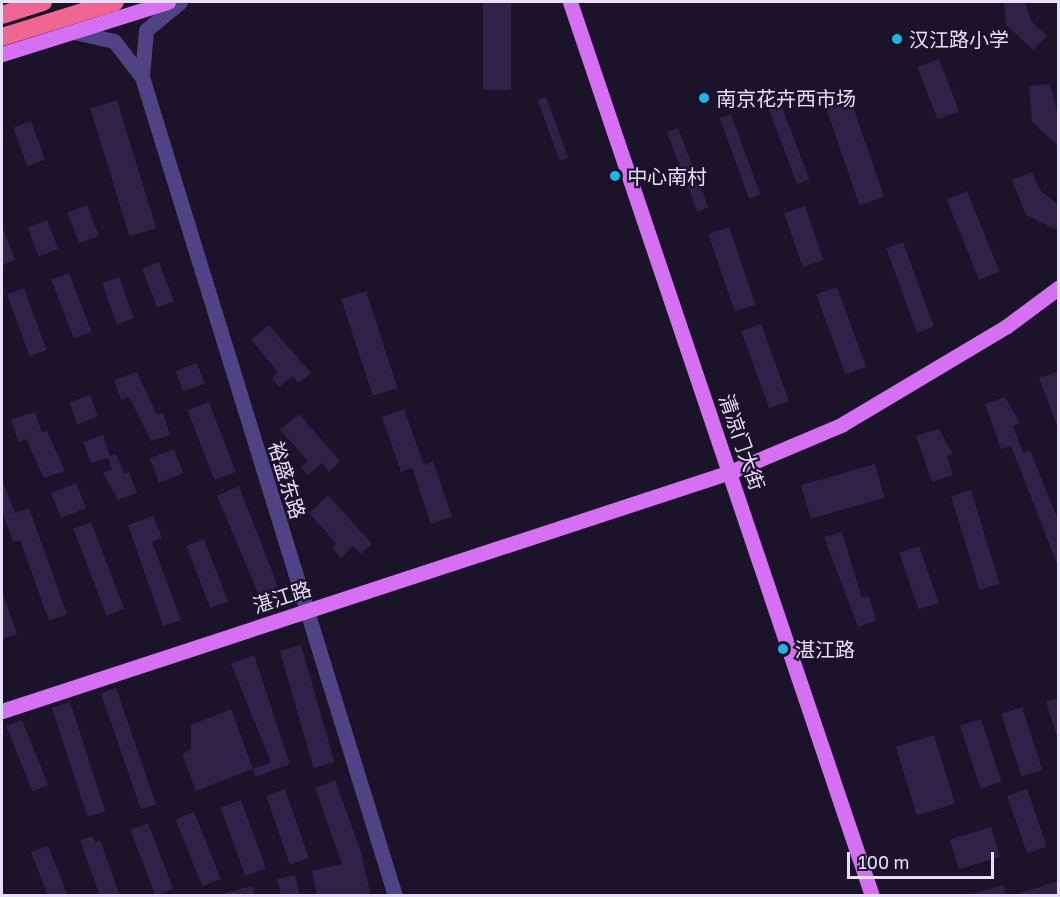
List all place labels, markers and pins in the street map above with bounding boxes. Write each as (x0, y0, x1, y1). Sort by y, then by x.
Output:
place label: 汉江路小学 (909, 27, 1009, 51)
marker: 汉江路小学 (890, 32, 904, 46)
place label: 南京花卉西市场 (716, 86, 856, 110)
marker: 南京花卉西市场 (697, 91, 711, 105)
place label: 中心南村 (627, 164, 707, 188)
marker: 中心南村 (608, 169, 622, 183)
place label: 湛江路 (795, 637, 855, 661)
marker: 湛江路 (776, 642, 790, 656)

